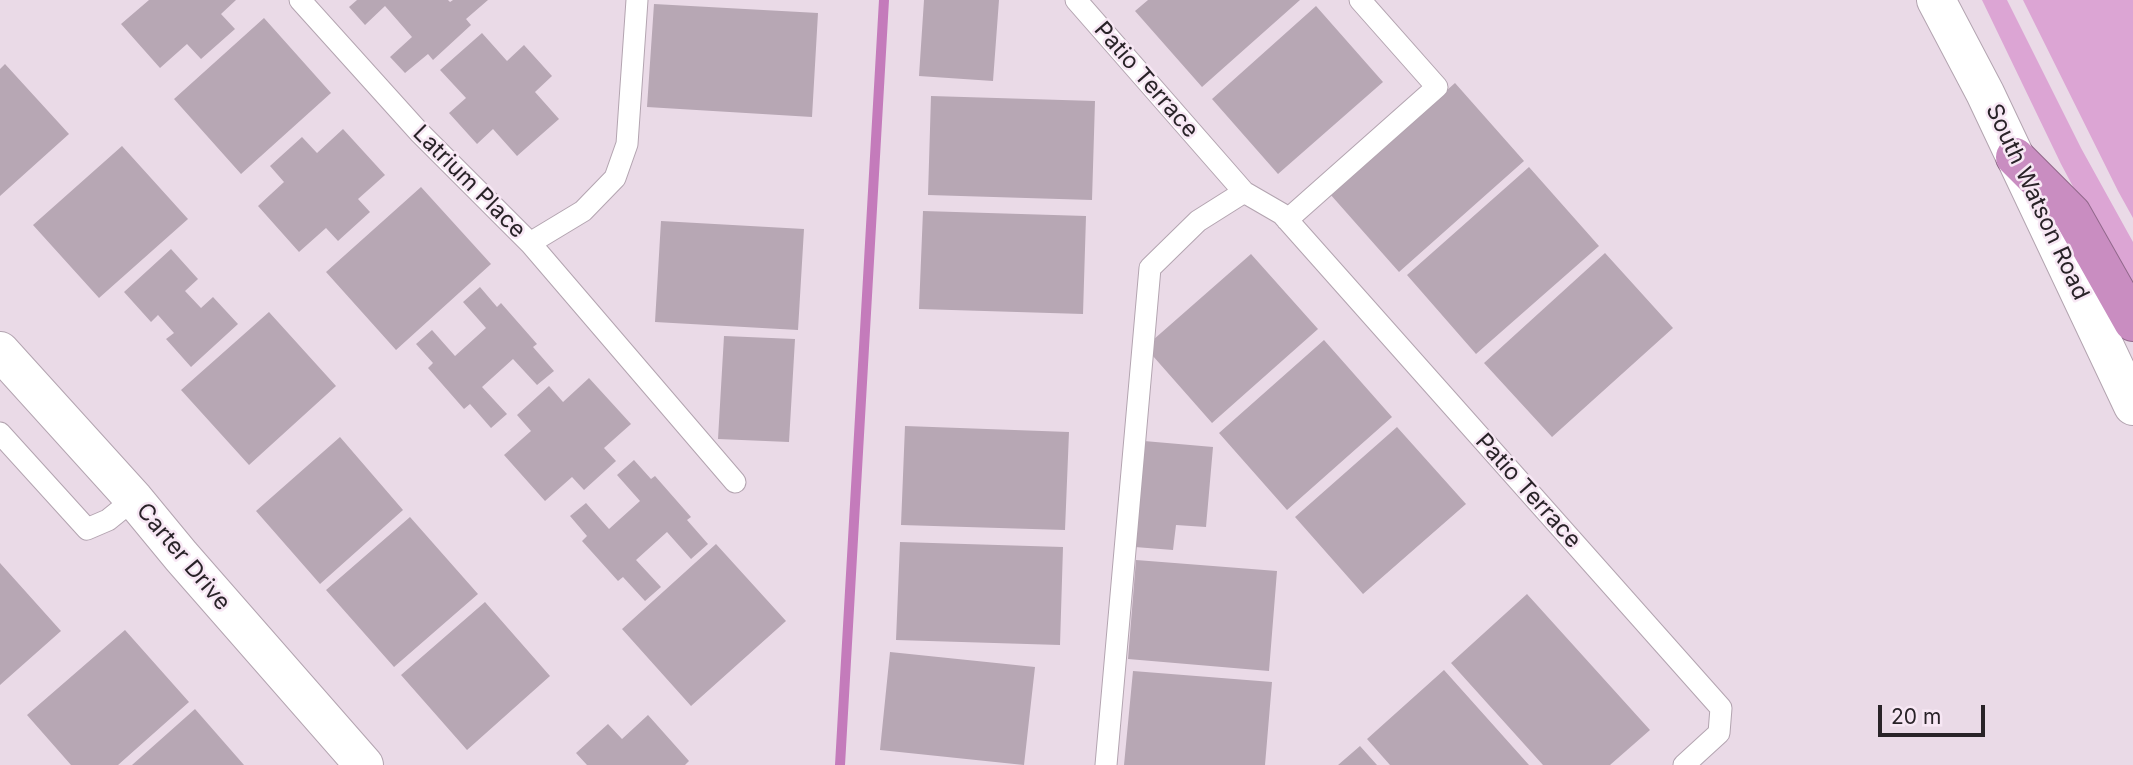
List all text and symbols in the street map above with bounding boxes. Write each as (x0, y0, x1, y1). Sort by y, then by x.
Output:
street label: Patio Terrace (1088, 16, 1204, 144)
street label: South Watson Road (1980, 100, 2094, 304)
street label: Latrium Place (407, 120, 531, 244)
street label: Patio Terrace (1469, 428, 1587, 554)
street label: Carter Drive (130, 498, 236, 616)
scale bar (1881, 692, 1988, 736)
text: 20 m (1891, 704, 1941, 729)

